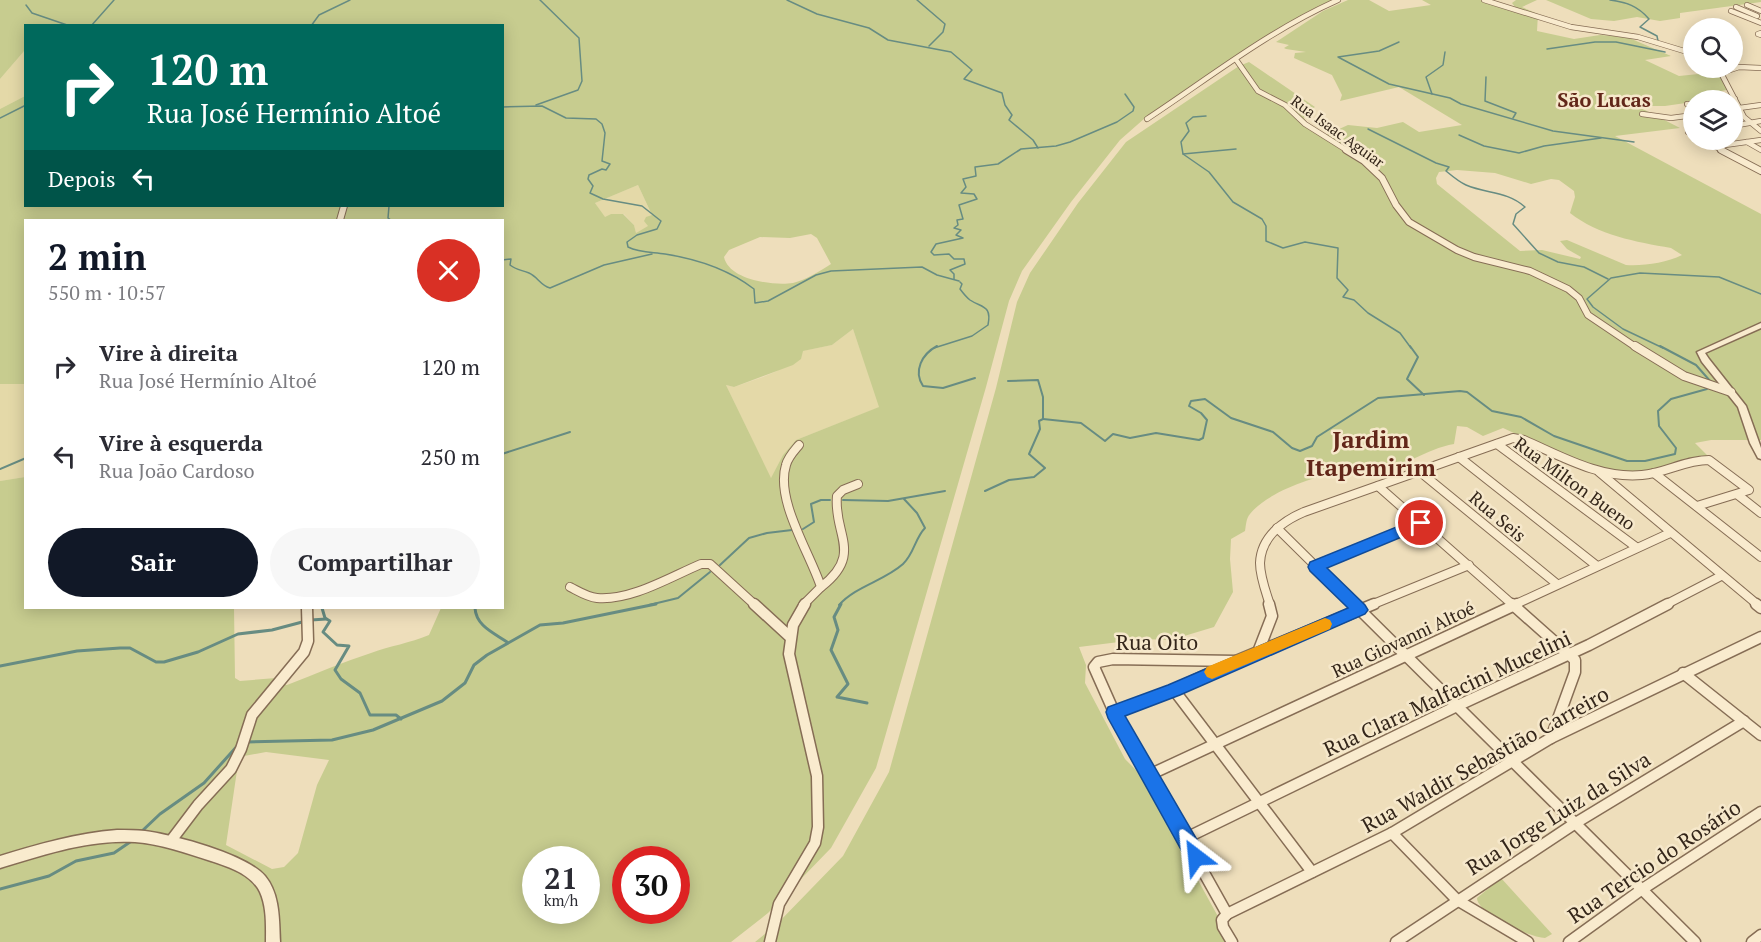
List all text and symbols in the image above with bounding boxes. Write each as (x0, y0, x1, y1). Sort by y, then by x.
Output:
map controls (1683, 18, 1743, 150)
button: search (1683, 18, 1743, 78)
text: 120 m (147, 41, 268, 97)
icon: right (48, 48, 126, 126)
district label: São Lucas (1557, 86, 1651, 113)
street label: Rua Isaac Aguiar (1287, 90, 1389, 172)
button: layers (1683, 90, 1743, 150)
text: Rua José Hermínio Altoé (147, 95, 441, 131)
icon: left (127, 162, 160, 195)
text: Depois (48, 164, 115, 193)
text: 2 min (48, 233, 146, 280)
button: close (417, 239, 480, 302)
text: 550 m · 10:57 (48, 279, 166, 306)
text: Vire à direita (99, 338, 238, 367)
icon: right (48, 350, 81, 383)
text: 120 m (420, 352, 480, 381)
text: Rua José Hermínio Altoé (99, 367, 317, 394)
district label: Jardim Itapemirim (1306, 423, 1436, 483)
text: Vire à esquerda (99, 428, 263, 457)
street label: Rua Milton Bueno (1509, 431, 1641, 535)
icon: left (48, 440, 81, 473)
text: 250 m (420, 442, 480, 471)
text: Rua João Cardoso (99, 457, 255, 484)
street label: Rua Seis (1465, 485, 1531, 547)
pin (1395, 497, 1446, 548)
icon: arrive (1404, 506, 1437, 539)
button: Sair (48, 528, 258, 597)
button: Compartilhar (270, 528, 480, 597)
street label: Rua Giovanni Altoé (1328, 595, 1478, 683)
street label: Rua Clara Malfacini Mucelini (1319, 623, 1575, 763)
street label: Rua Oito (1116, 628, 1198, 656)
street label: Rua Waldir Sebastião Carreiro (1356, 679, 1614, 839)
street label: Rua Jorge Luiz da Silva (1460, 745, 1656, 881)
street label: Rua Tercio do Rosário (1562, 793, 1746, 929)
position arrow (1164, 825, 1228, 889)
speed limit sign: 30 (612, 846, 690, 924)
text: 21 (544, 858, 578, 898)
text: km/h (544, 890, 578, 910)

